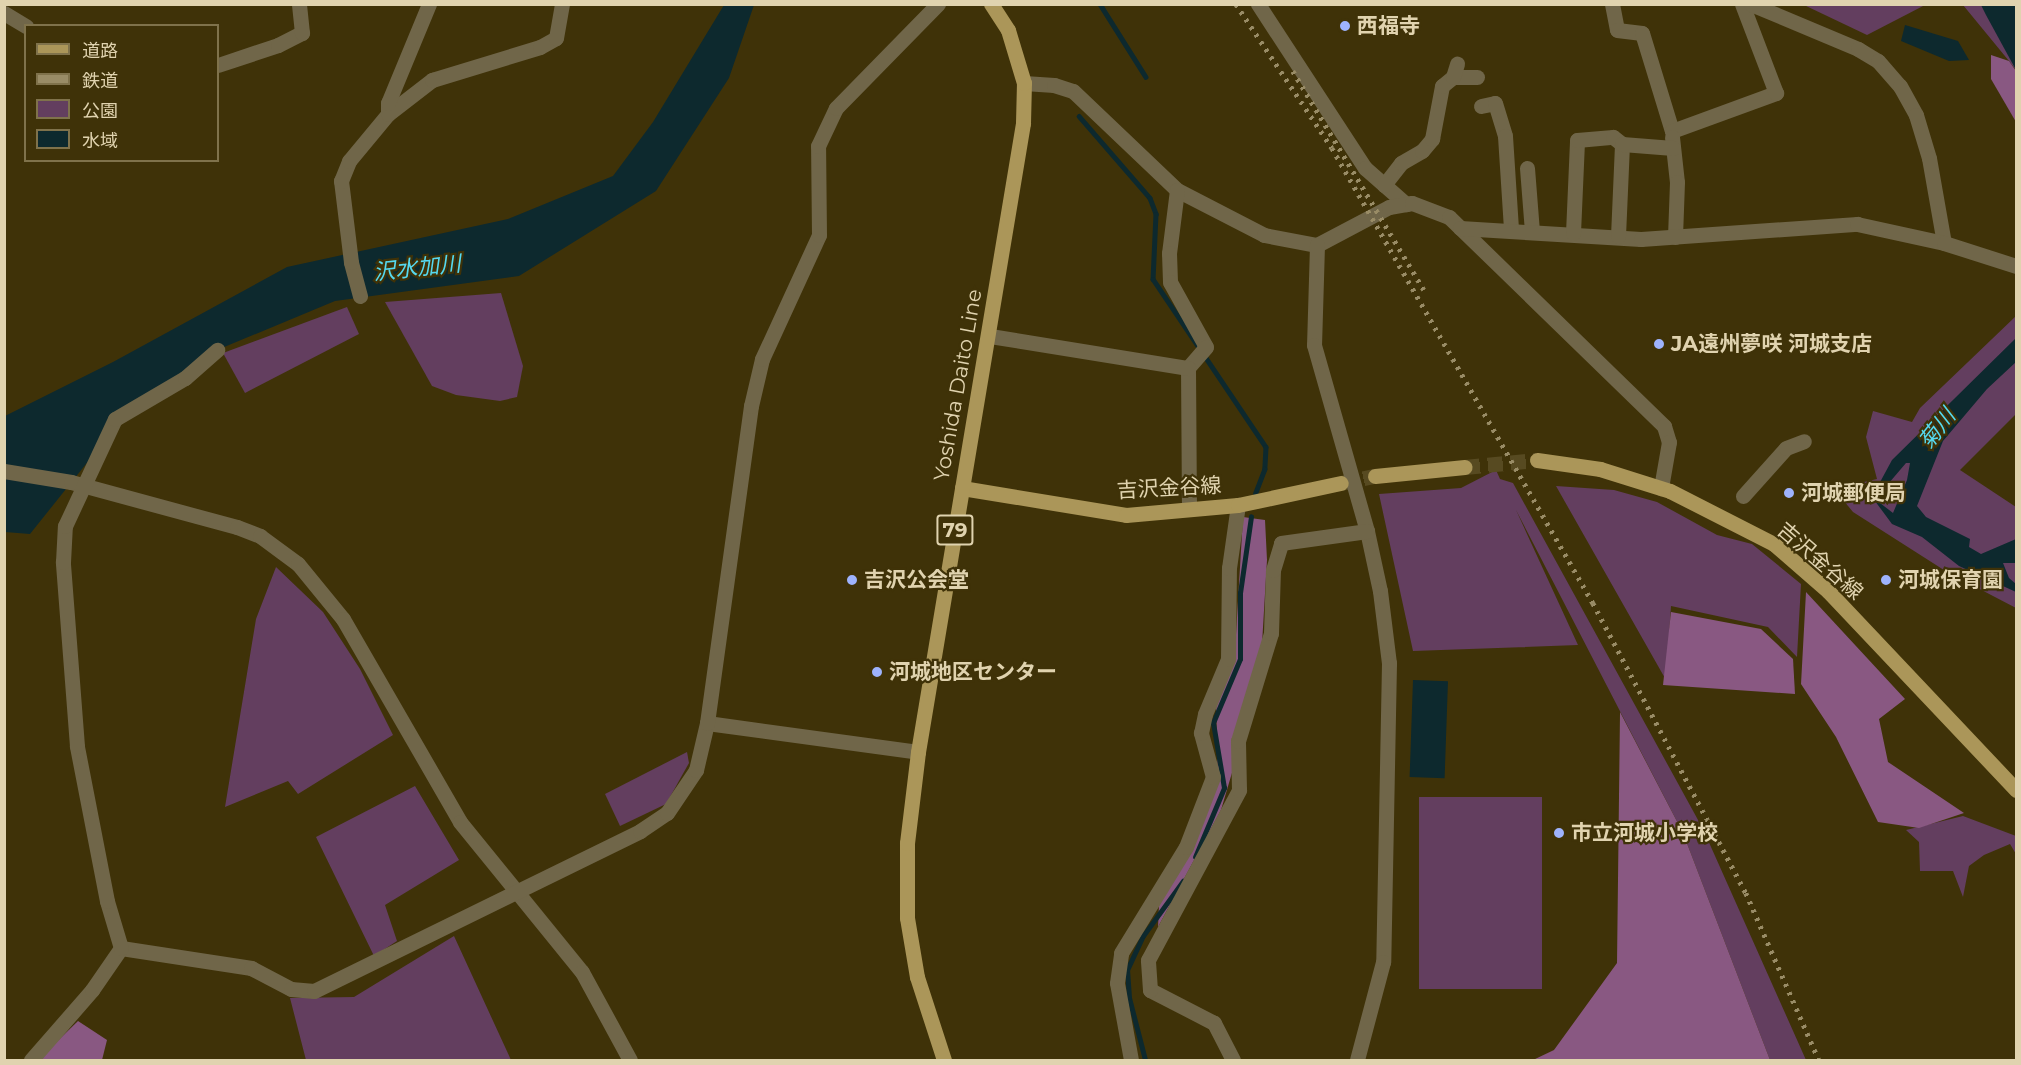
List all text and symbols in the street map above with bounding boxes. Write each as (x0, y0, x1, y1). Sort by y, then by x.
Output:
place label: 西福寺 (1357, 13, 1420, 39)
marker: 西福寺 (1338, 19, 1352, 33)
legend (24, 24, 219, 162)
text: 道路 (82, 40, 118, 62)
text: 鉄道 (82, 70, 118, 92)
text: 公園 (82, 100, 118, 122)
text: 水域 (82, 130, 118, 152)
water label: 沢水加川 (372, 250, 462, 286)
street label: Yoshida Daito Line (929, 287, 987, 483)
place label: JA遠州夢咲 河城支店 (1671, 331, 1872, 357)
marker: JA遠州夢咲 河城支店 (1652, 337, 1666, 351)
water label: 菊川 (1913, 404, 1961, 454)
street label: 吉沢金谷線 (1116, 473, 1222, 503)
place label: 河城郵便局 (1801, 480, 1906, 506)
marker: 河城郵便局 (1782, 486, 1796, 500)
road number: 79 (936, 513, 974, 547)
street label: 吉沢金谷線 (1772, 517, 1868, 605)
place label: 吉沢公会堂 (864, 567, 969, 593)
place label: 河城保育園 (1898, 567, 2003, 593)
marker: 吉沢公会堂 (845, 573, 859, 587)
marker: 河城保育園 (1879, 573, 1893, 587)
place label: 河城地区センター (889, 659, 1057, 685)
marker: 河城地区センター (870, 665, 884, 679)
place label: 市立河城小学校 (1571, 820, 1718, 846)
marker: 市立河城小学校 (1552, 826, 1566, 840)

